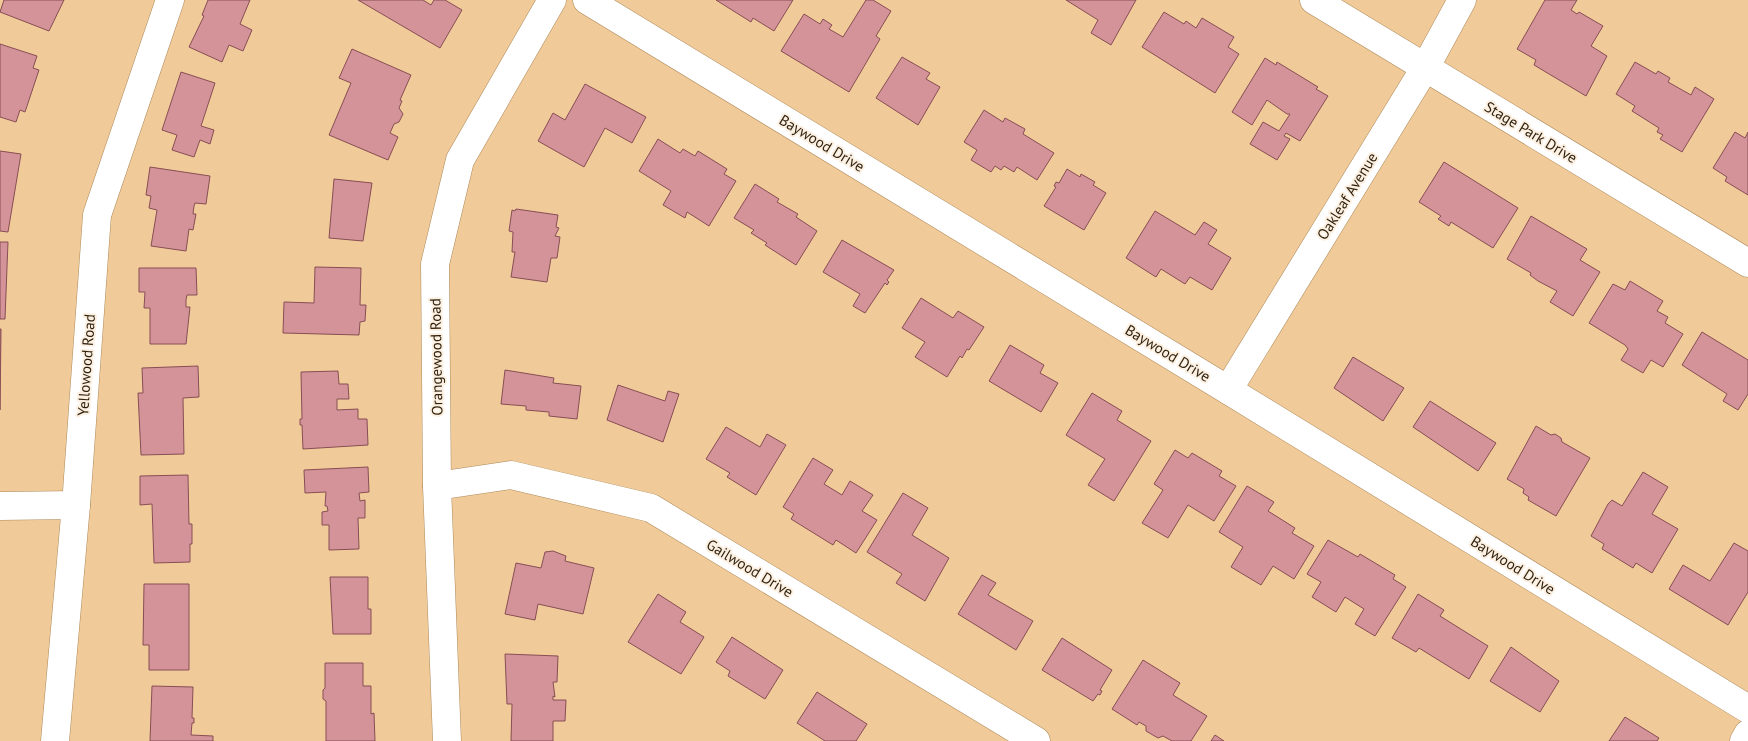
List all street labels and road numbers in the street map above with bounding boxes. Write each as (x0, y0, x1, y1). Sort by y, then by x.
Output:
street label: Stage Park Drive (1481, 97, 1581, 167)
street label: Baywood Drive (776, 110, 868, 176)
street label: Oakleaf Avenue (1313, 149, 1381, 243)
street label: Orangewood Road (425, 298, 447, 416)
street label: Yellowood Road (73, 313, 99, 417)
street label: Baywood Drive (1122, 320, 1214, 386)
street label: Baywood Drive (1467, 532, 1559, 598)
street label: Gailwood Drive (703, 535, 797, 601)

